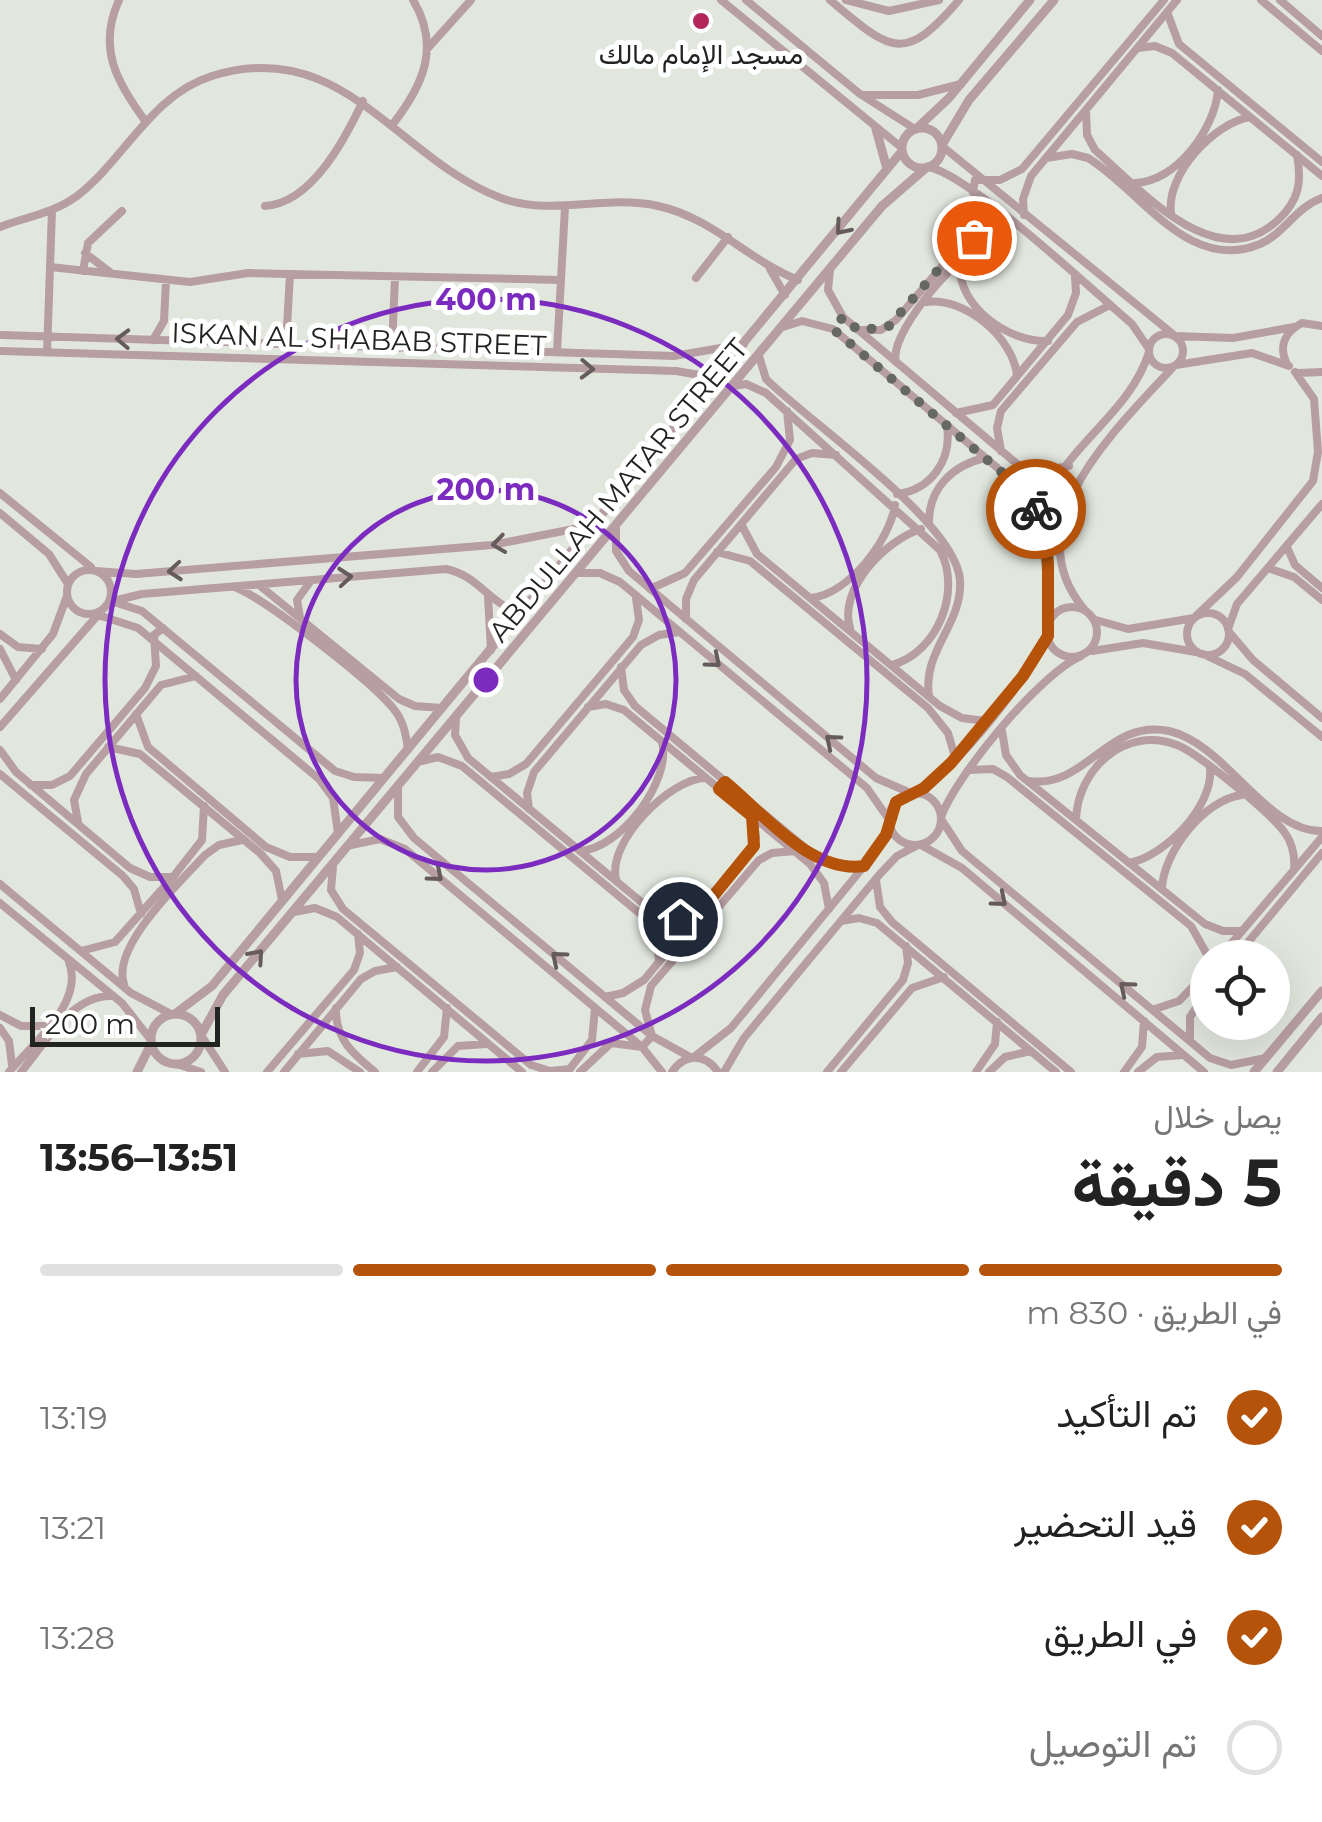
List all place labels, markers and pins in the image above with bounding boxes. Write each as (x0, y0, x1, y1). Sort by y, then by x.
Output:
marker: مسجد الإمام مالك (690, 10, 712, 32)
place label: مسجد الإمام مالك (599, 37, 803, 73)
pin (932, 196, 1017, 281)
centre of rings (468, 662, 504, 698)
pin (638, 877, 723, 962)

